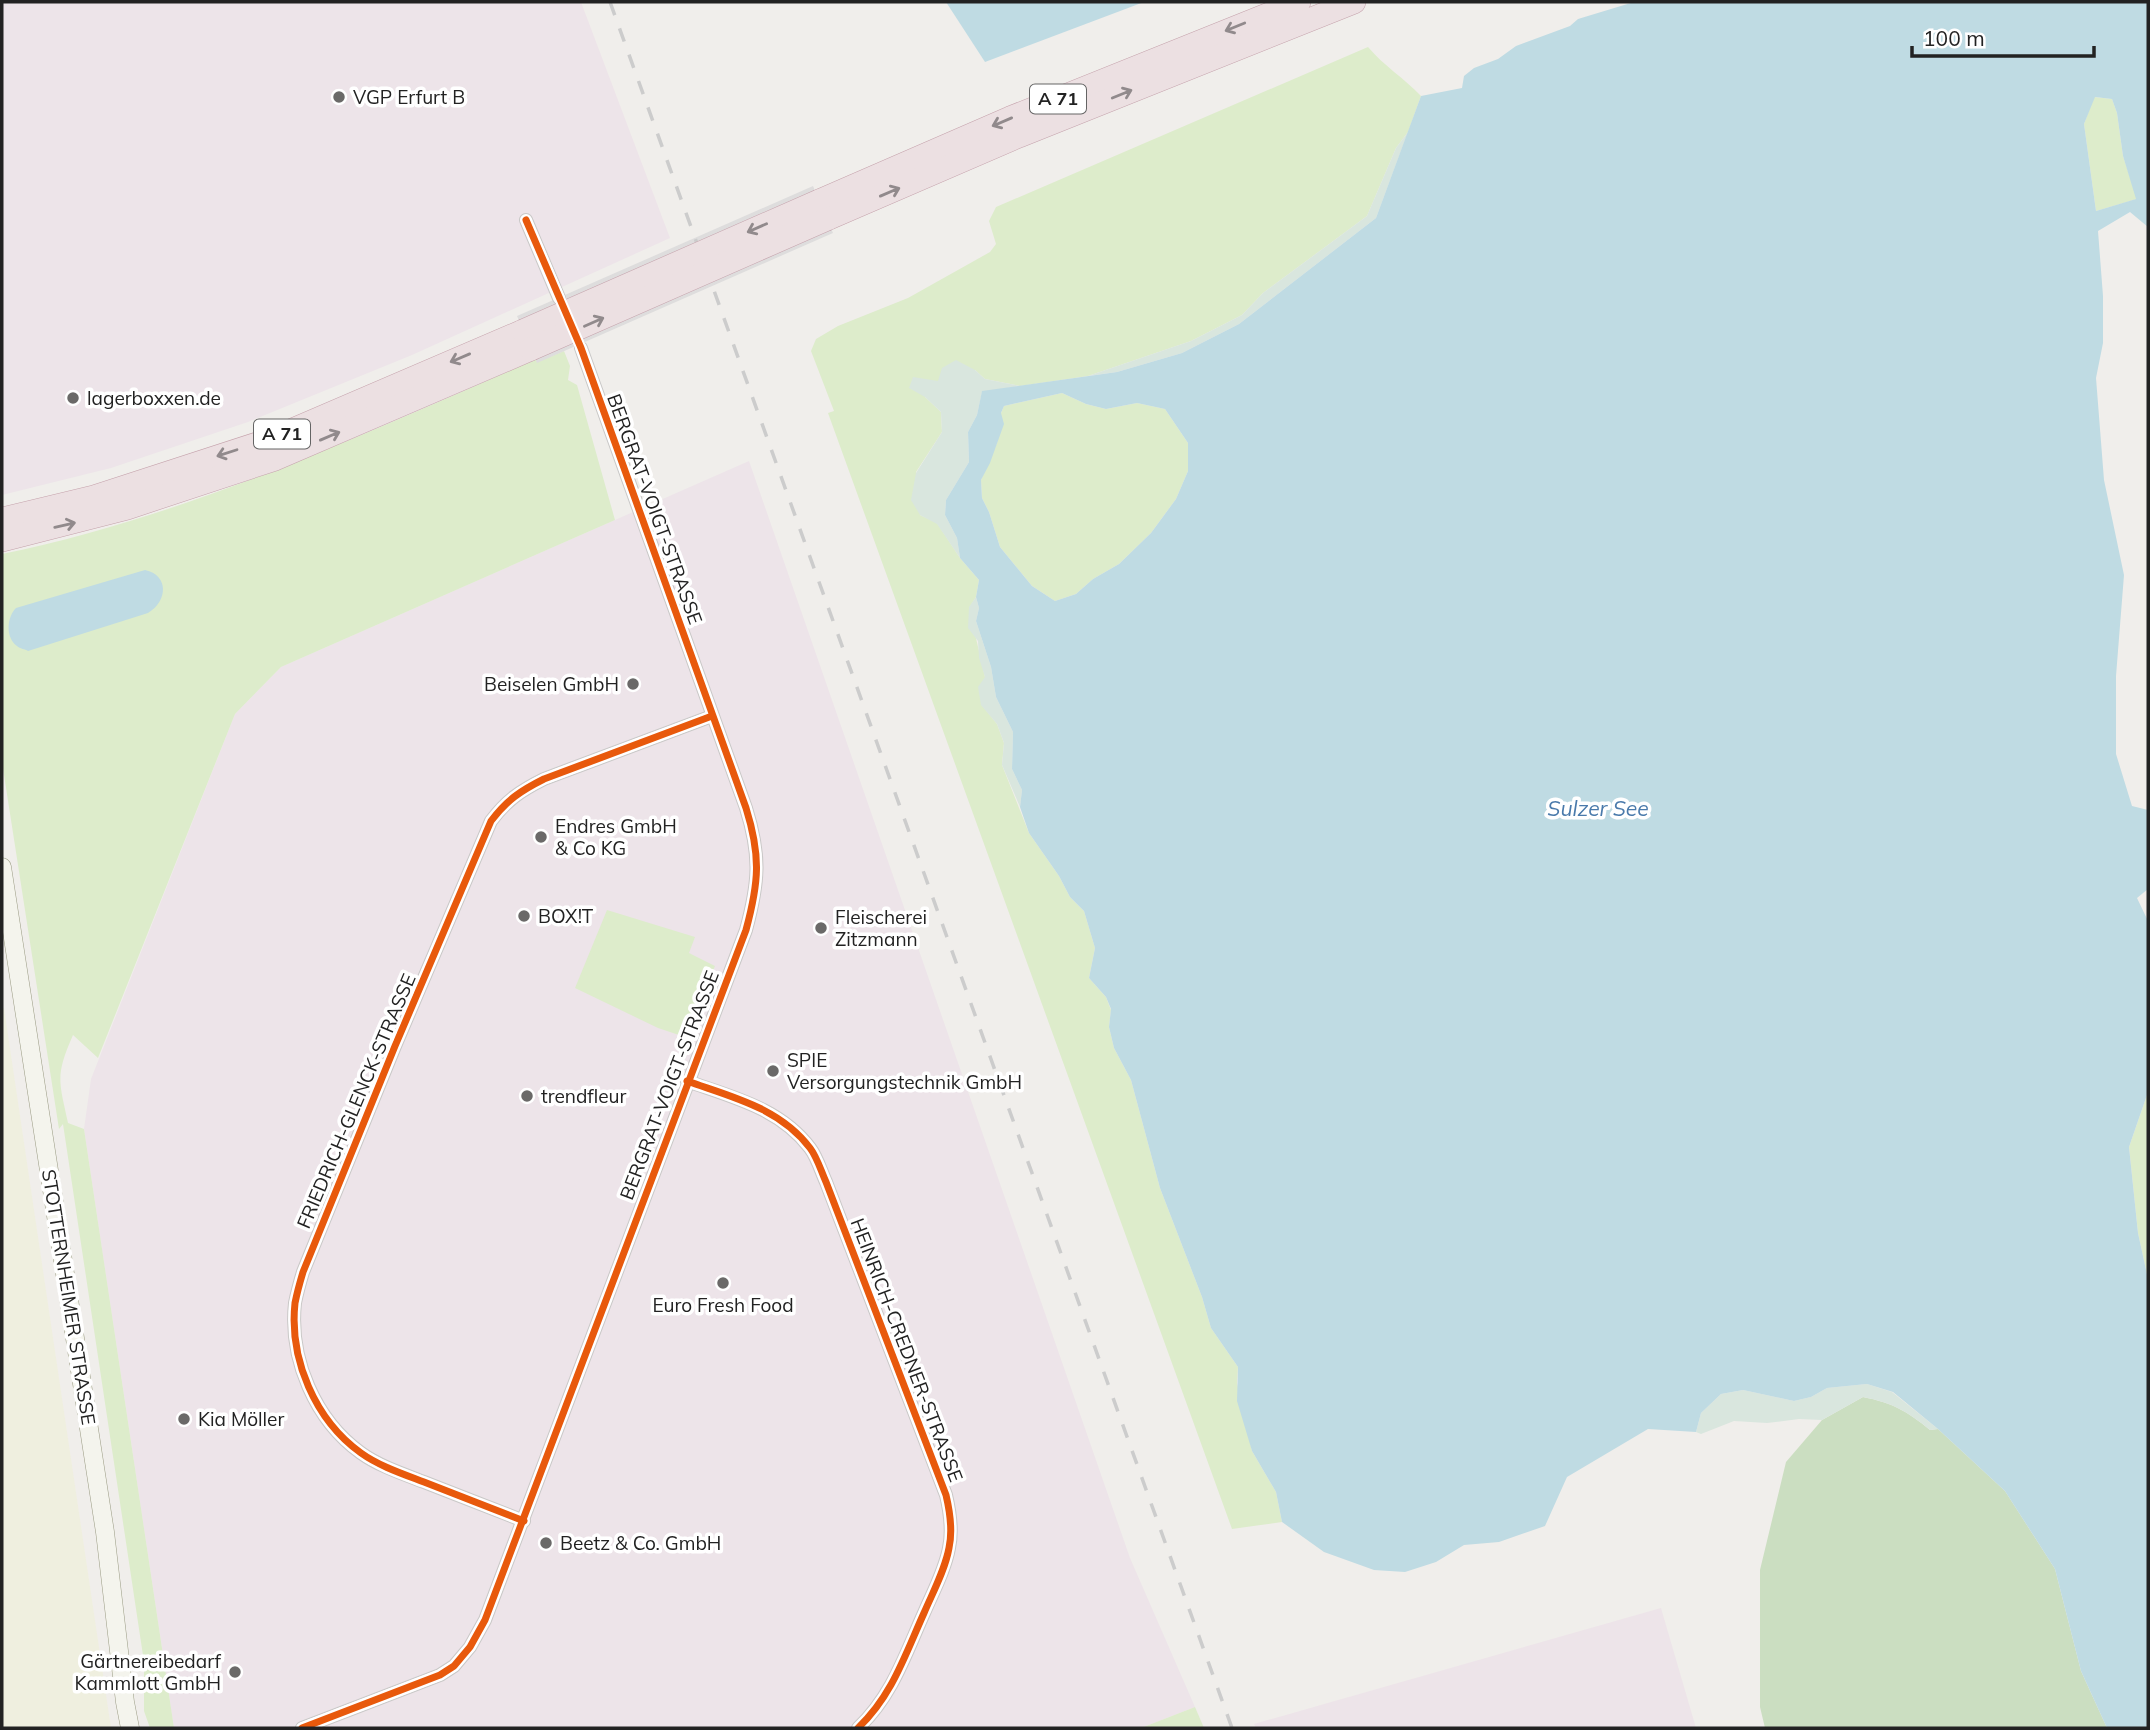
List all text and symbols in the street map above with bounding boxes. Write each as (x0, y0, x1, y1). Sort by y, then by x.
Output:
scale bar (1912, 14, 2094, 58)
one-way arrow (1225, 22, 1247, 35)
text: 100 m (1923, 25, 1985, 51)
road number: A 71 (1030, 84, 1086, 114)
place label: VGP Erfurt B (353, 85, 465, 109)
one-way arrow (1111, 87, 1133, 100)
marker: VGP Erfurt B (331, 89, 347, 105)
one-way arrow (991, 116, 1013, 129)
one-way arrow (879, 185, 900, 198)
one-way arrow (747, 222, 768, 235)
one-way arrow (582, 315, 604, 328)
one-way arrow (450, 352, 472, 365)
place label: lagerboxxen.de (87, 386, 221, 410)
marker: lagerboxxen.de (65, 390, 81, 406)
street label: BERGRAT-VOIGT-STRASSE (602, 390, 708, 628)
road number: A 71 (254, 420, 310, 448)
one-way arrow (318, 428, 340, 441)
one-way arrow (217, 448, 239, 460)
one-way arrow (53, 518, 76, 531)
place label: Beiselen GmbH (484, 672, 619, 696)
marker: Beiselen GmbH (625, 676, 641, 692)
water label: Sulzer See (1547, 795, 1649, 821)
place label: Endres GmbH & Co KG (555, 814, 677, 860)
marker: Endres GmbH & Co KG (533, 829, 549, 845)
place label: BOX!T (538, 904, 594, 928)
place label: Fleischerei Zitzmann (835, 905, 927, 951)
marker: BOX!T (516, 908, 532, 924)
marker: Fleischerei Zitzmann (813, 920, 829, 936)
street label: BERGRAT-VOIGT-STRASSE (614, 967, 724, 1203)
street label: FRIEDRICH-GLENCK-STRASSE (291, 970, 421, 1232)
place label: SPIE Versorgungstechnik GmbH (787, 1048, 1022, 1094)
marker: SPIE Versorgungstechnik GmbH (765, 1063, 781, 1079)
place label: trendfleur (541, 1084, 627, 1108)
marker: trendfleur (519, 1088, 535, 1104)
street label: STOTTERNHEIMER STRASSE (37, 1167, 101, 1427)
street label: HEINRICH-CREDNER-STRASSE (845, 1215, 969, 1485)
marker: Euro Fresh Food (715, 1275, 731, 1291)
place label: Euro Fresh Food (652, 1293, 794, 1317)
place label: Kia Möller (198, 1407, 284, 1431)
marker: Kia Möller (176, 1411, 192, 1427)
place label: Beetz & Co. GmbH (560, 1531, 721, 1555)
marker: Beetz & Co. GmbH (538, 1535, 554, 1551)
place label: Gärtnereibedarf Kammlott GmbH (74, 1649, 222, 1695)
marker: Gärtnereibedarf Kammlott GmbH (227, 1664, 243, 1680)

